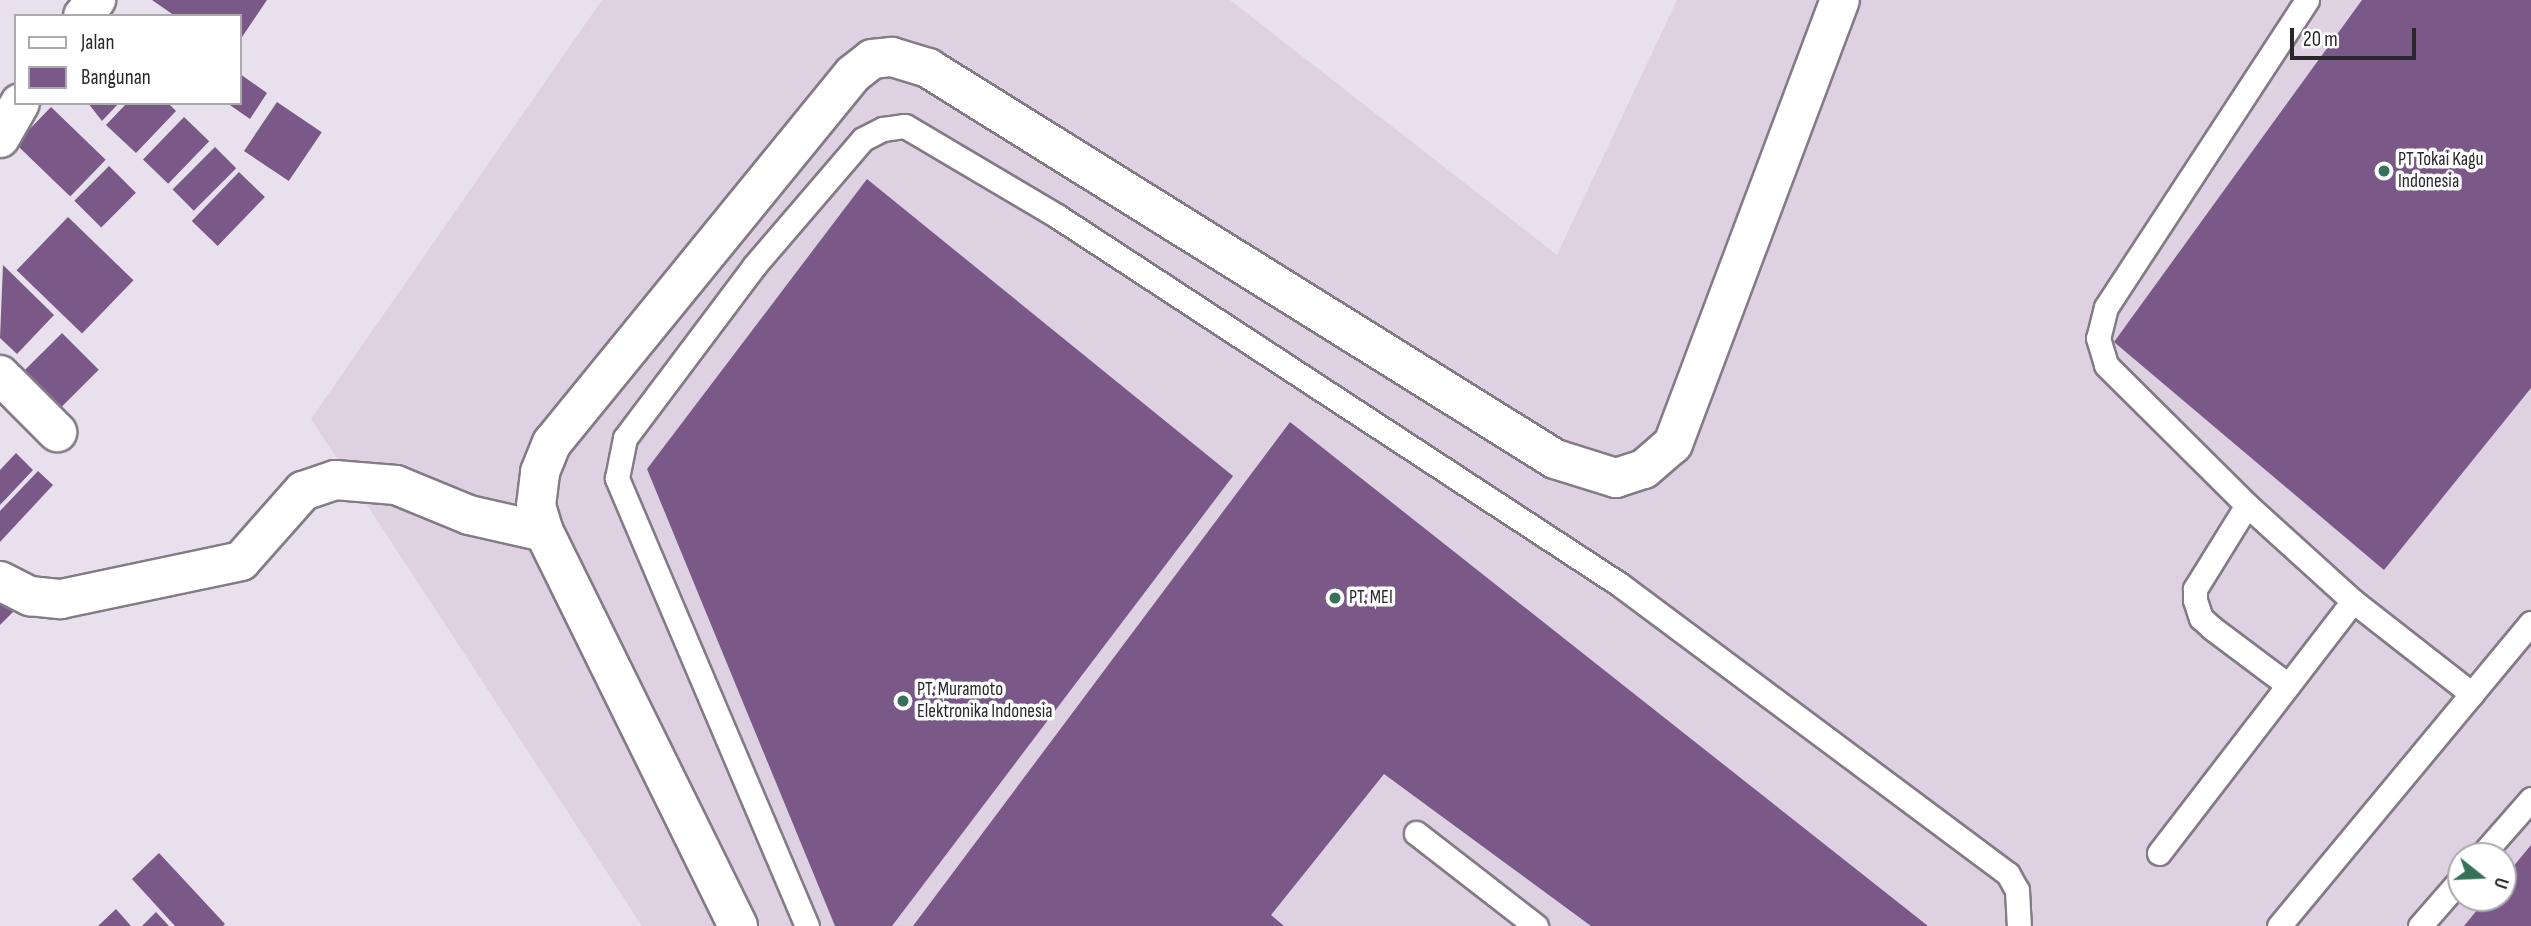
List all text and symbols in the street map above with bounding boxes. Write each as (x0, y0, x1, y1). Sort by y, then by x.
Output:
legend (14, 14, 242, 105)
scale bar (2293, 14, 2419, 58)
text: 20 m (2303, 27, 2338, 52)
text: Jalan (81, 30, 114, 55)
text: Bangunan (81, 65, 151, 90)
place label: PT Tokai Kagu Indonesia (2398, 149, 2484, 193)
marker: PT Tokai Kagu Indonesia (2376, 163, 2392, 179)
place label: PT. MEI (1349, 587, 1393, 609)
marker: PT. MEI (1327, 590, 1343, 606)
place label: PT. Muramoto Elektronika Indonesia (917, 679, 1053, 723)
marker: PT. Muramoto Elektronika Indonesia (895, 693, 911, 709)
north arrow (2447, 842, 2517, 912)
text: U (2488, 875, 2513, 891)

